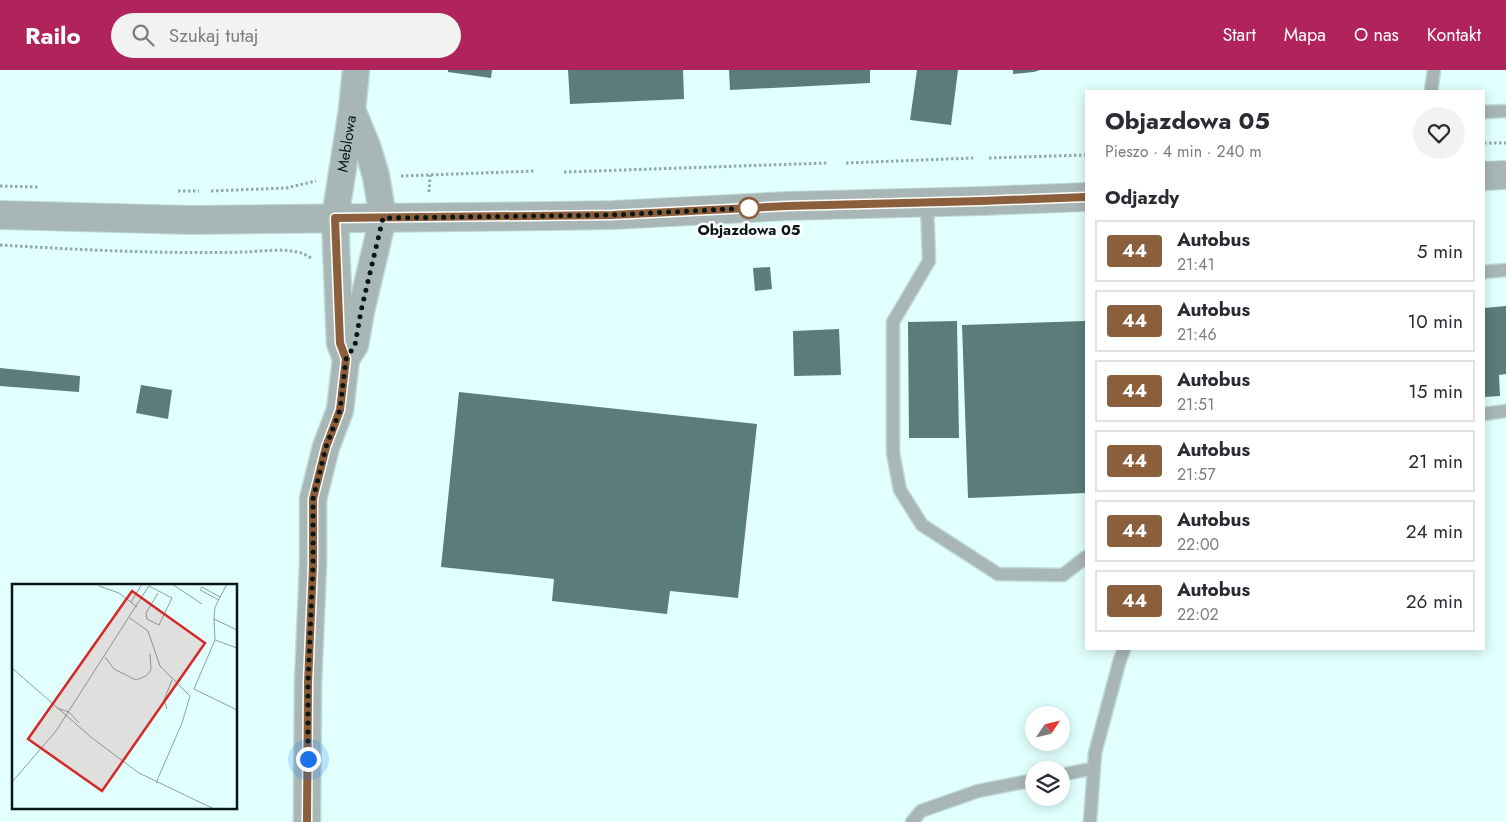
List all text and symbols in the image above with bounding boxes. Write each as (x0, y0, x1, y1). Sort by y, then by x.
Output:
search box (111, 13, 461, 58)
text: Railo (25, 18, 81, 53)
icon: search (129, 21, 157, 49)
text: Szukaj tutaj (169, 22, 259, 49)
text: Start (1222, 22, 1256, 48)
text: Mapa (1284, 22, 1326, 48)
text: O nas (1354, 22, 1399, 48)
text: Kontakt (1427, 22, 1481, 48)
text: Objazdowa 05 (1105, 103, 1270, 138)
button: heart (1413, 107, 1465, 159)
street label: Meblowa (331, 114, 362, 174)
text: Pieszo · 4 min · 240 m (1105, 140, 1262, 163)
text: Odjazdy (1105, 184, 1179, 211)
marker: Objazdowa 05 (738, 197, 760, 219)
place label: Objazdowa 05 (697, 219, 801, 241)
text: Autobus (1177, 226, 1250, 253)
text: 44 (1122, 238, 1147, 264)
text: 5 min (1417, 238, 1463, 265)
text: 21:41 (1177, 253, 1215, 276)
text: Autobus (1177, 296, 1250, 323)
text: 44 (1122, 308, 1147, 334)
text: 10 min (1408, 308, 1463, 335)
text: 21:46 (1177, 323, 1217, 346)
text: Autobus (1177, 366, 1250, 393)
text: 44 (1122, 378, 1147, 404)
text: 15 min (1408, 378, 1463, 405)
text: 21:51 (1177, 393, 1214, 416)
text: Autobus (1177, 436, 1250, 463)
text: 44 (1122, 448, 1147, 474)
text: 21 min (1408, 448, 1463, 475)
text: 21:57 (1177, 463, 1216, 486)
text: Autobus (1177, 506, 1250, 533)
text: 44 (1122, 518, 1147, 544)
text: 24 min (1406, 518, 1463, 545)
text: 22:00 (1177, 533, 1219, 556)
text: Autobus (1177, 576, 1250, 603)
inset map (12, 584, 238, 810)
text: 44 (1122, 588, 1147, 614)
text: 26 min (1406, 588, 1463, 615)
text: 22:02 (1177, 603, 1219, 626)
north arrow (1025, 706, 1070, 751)
map controls (1025, 706, 1070, 806)
your location (296, 747, 321, 772)
button: layers (1025, 761, 1070, 806)

